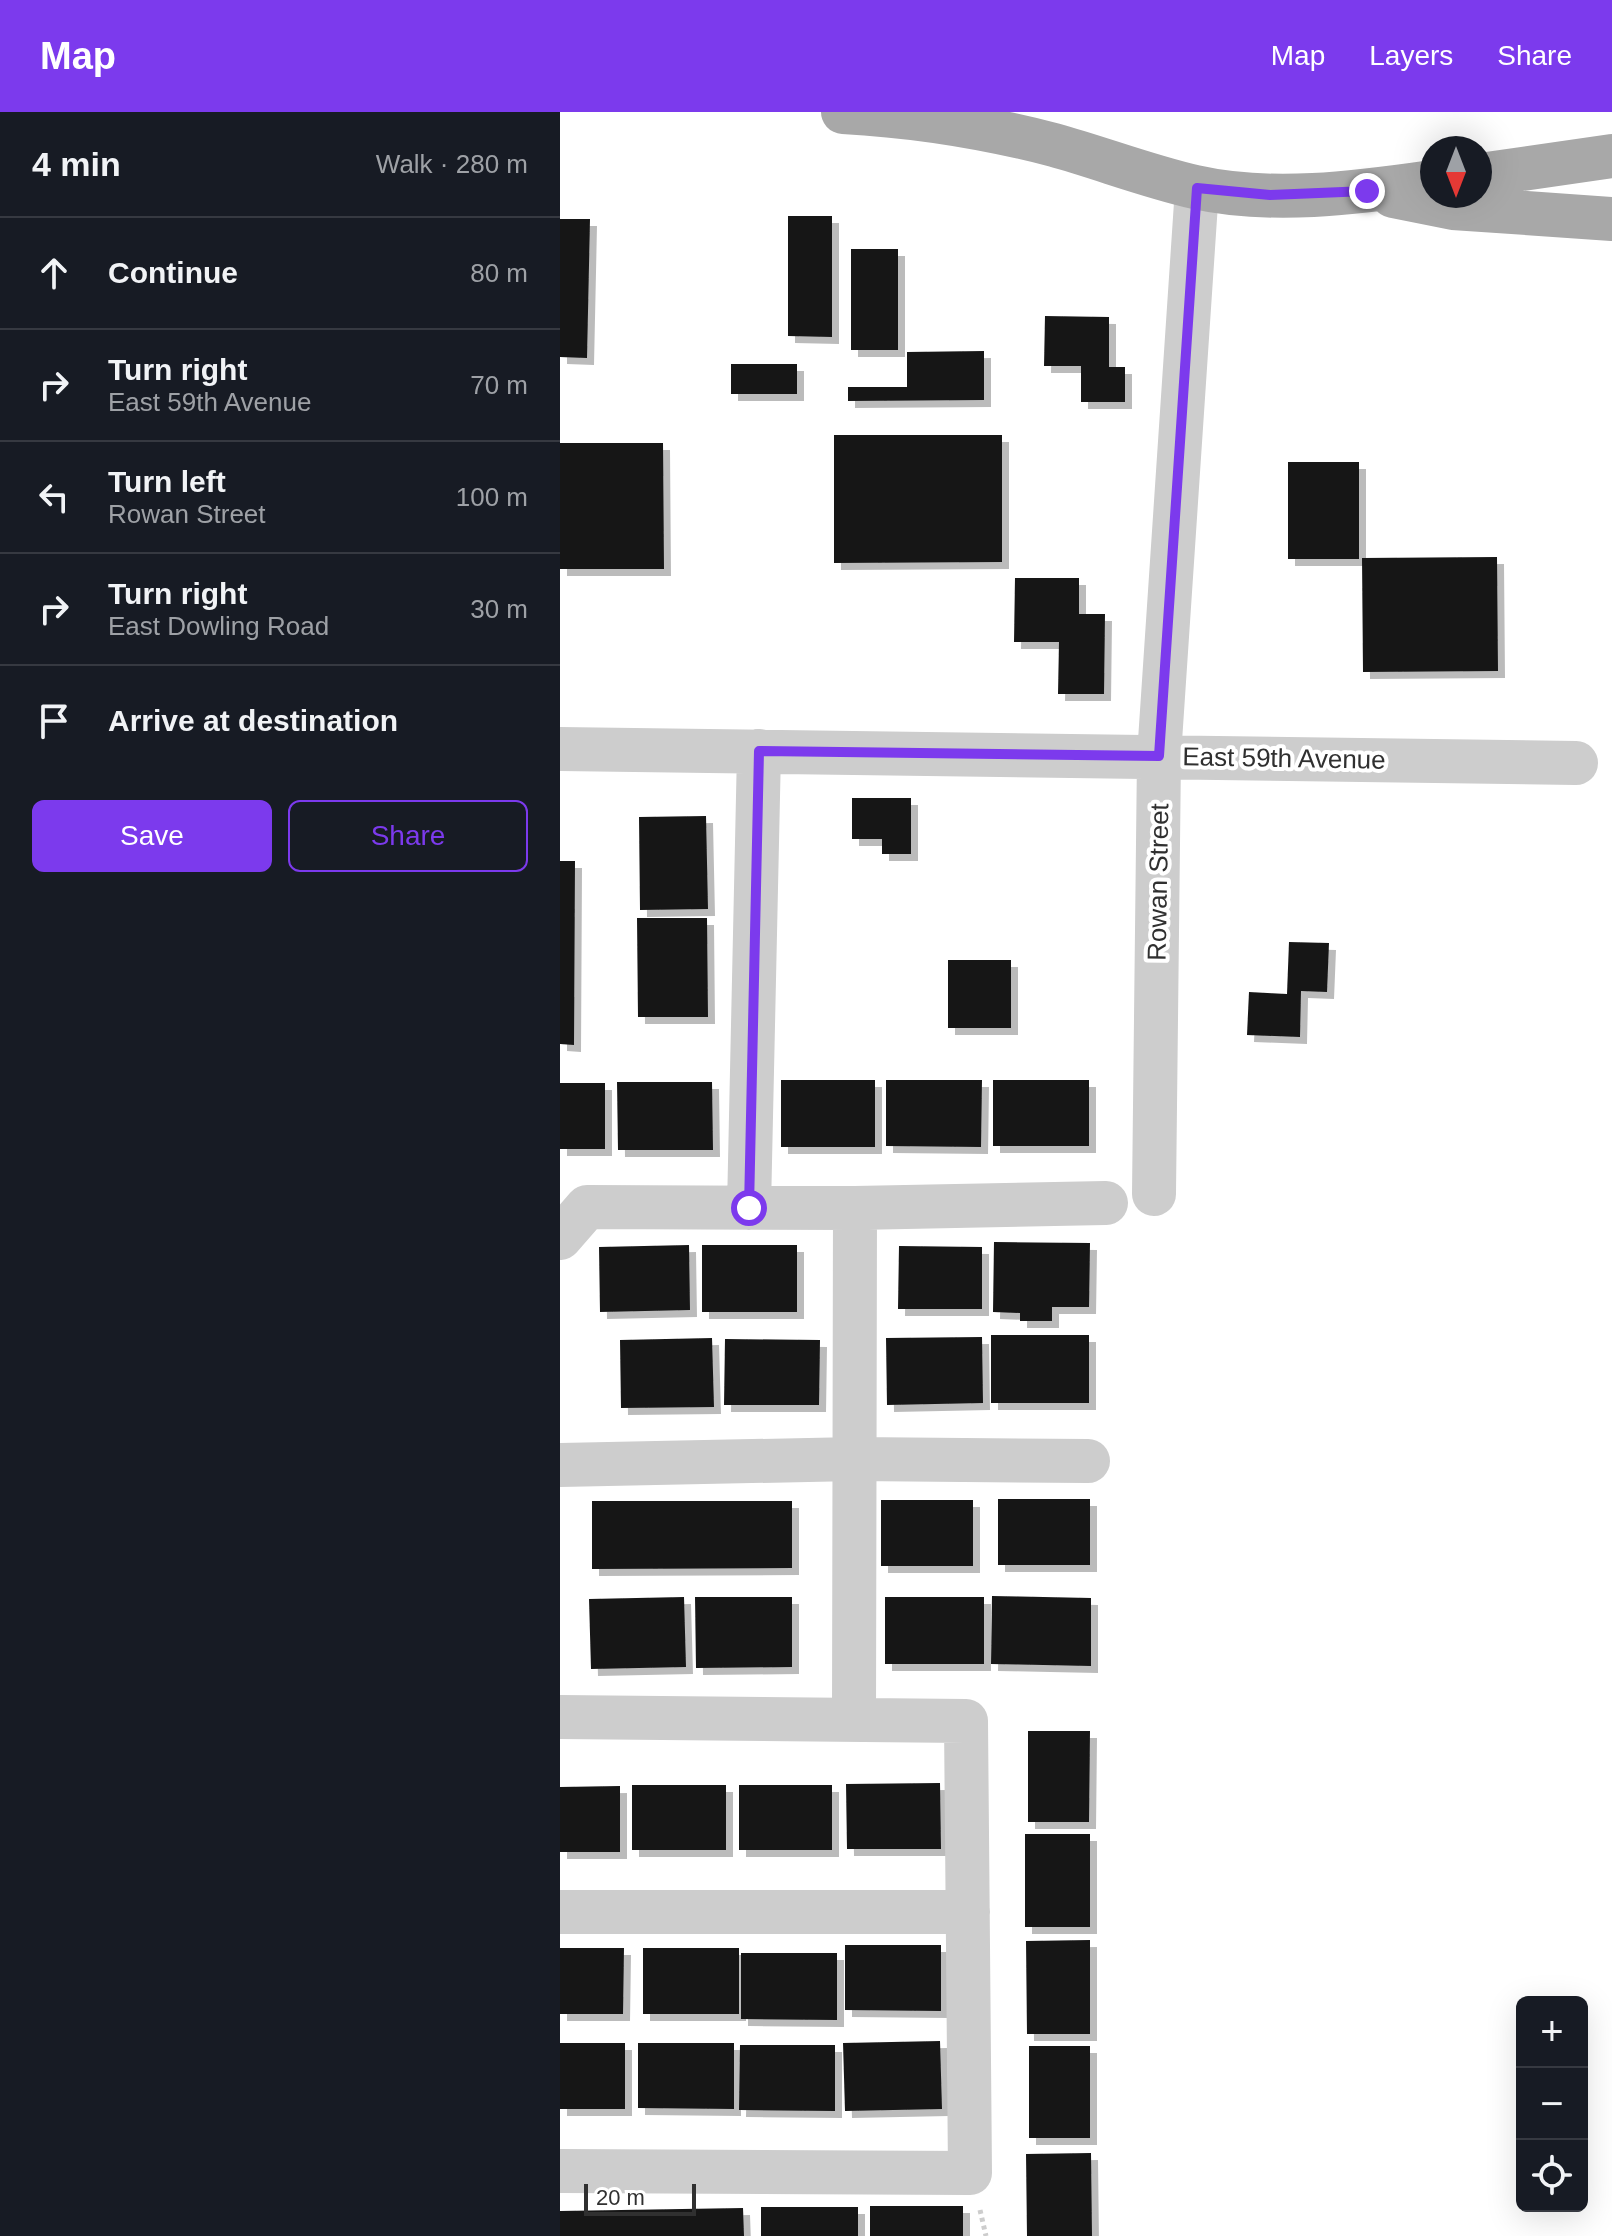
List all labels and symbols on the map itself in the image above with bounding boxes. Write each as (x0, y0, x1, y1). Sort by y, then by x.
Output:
north arrow (1420, 136, 1492, 208)
route end (1349, 173, 1385, 209)
street label: East 59th Avenue (1182, 741, 1386, 775)
street label: Rowan Street (1142, 802, 1174, 961)
route start (731, 1190, 767, 1226)
scale bar (584, 2180, 696, 2216)

